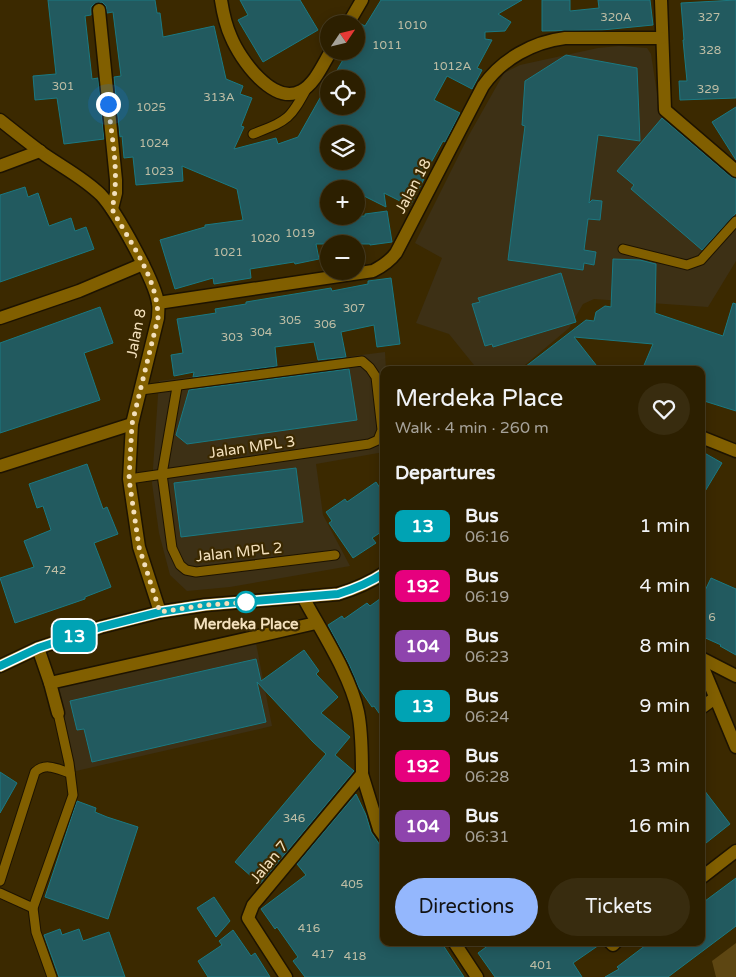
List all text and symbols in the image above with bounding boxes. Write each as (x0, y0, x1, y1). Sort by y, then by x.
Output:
house number: 320A (600, 10, 632, 24)
house number: 327 (698, 10, 720, 24)
north arrow (320, 15, 365, 60)
map controls (320, 15, 365, 280)
house number: 1010 (397, 18, 428, 32)
house number: 1011 (372, 38, 402, 52)
house number: 328 (699, 43, 721, 57)
house number: 1012A (432, 59, 472, 73)
button: locate (320, 70, 365, 115)
house number: 301 (52, 79, 74, 93)
house number: 329 (697, 82, 719, 96)
house number: 313A (203, 90, 235, 104)
your location (96, 92, 121, 117)
house number: 1025 (136, 100, 166, 114)
button: layers (320, 125, 365, 170)
house number: 1024 (139, 136, 170, 150)
street label: Jalan 18 (391, 156, 435, 216)
house number: 1023 (144, 164, 174, 178)
button: + (320, 180, 365, 225)
house number: 1019 (285, 226, 315, 240)
house number: 1020 (250, 231, 281, 245)
button: − (320, 235, 365, 280)
house number: 1021 (213, 245, 243, 259)
house number: 307 (343, 301, 365, 315)
street label: Jalan 8 (122, 307, 150, 359)
house number: 305 (279, 313, 301, 327)
house number: 306 (314, 317, 336, 331)
house number: 304 (250, 325, 273, 339)
house number: 303 (221, 330, 243, 344)
button: heart (638, 383, 690, 435)
text: Merdeka Place (395, 384, 563, 413)
text: Walk · 4 min · 260 m (395, 418, 549, 438)
street label: Jalan MPL 3 (208, 432, 296, 462)
text: Departures (395, 462, 495, 484)
text: Bus (465, 505, 499, 527)
text: 13 (411, 515, 434, 537)
text: 1 min (639, 515, 690, 537)
text: 06:16 (465, 527, 509, 547)
street label: Jalan MPL 2 (195, 538, 283, 566)
house number: 742 (44, 563, 66, 577)
text: Bus (465, 565, 499, 587)
text: 192 (406, 575, 439, 597)
text: 4 min (639, 575, 690, 597)
text: 06:19 (465, 587, 509, 607)
marker: Merdeka Place (235, 591, 257, 613)
house number: 6 (708, 610, 716, 624)
place label: Merdeka Place (193, 615, 299, 633)
line badge: 13 (52, 620, 96, 652)
text: 13 (63, 625, 85, 647)
text: Bus (465, 625, 499, 647)
text: 104 (406, 635, 439, 657)
text: 8 min (639, 635, 690, 657)
text: 06:23 (465, 647, 509, 667)
text: Bus (465, 685, 499, 707)
text: 13 (411, 695, 434, 717)
text: 9 min (639, 695, 690, 717)
text: 06:24 (465, 707, 509, 727)
text: Bus (465, 745, 499, 767)
text: 192 (406, 755, 439, 777)
text: 13 min (627, 755, 690, 777)
text: 06:28 (465, 767, 509, 787)
text: Bus (465, 805, 499, 827)
house number: 346 (283, 811, 305, 825)
text: 104 (406, 815, 439, 837)
text: 16 min (627, 815, 690, 837)
text: 06:31 (465, 827, 509, 847)
street label: Jalan 7 (246, 837, 292, 887)
house number: 405 (341, 877, 363, 891)
button: Directions (395, 878, 538, 936)
button: Tickets (548, 878, 690, 936)
house number: 416 (298, 921, 320, 935)
house number: 417 (312, 947, 334, 961)
house number: 418 (344, 949, 366, 963)
house number: 401 (530, 958, 552, 972)

